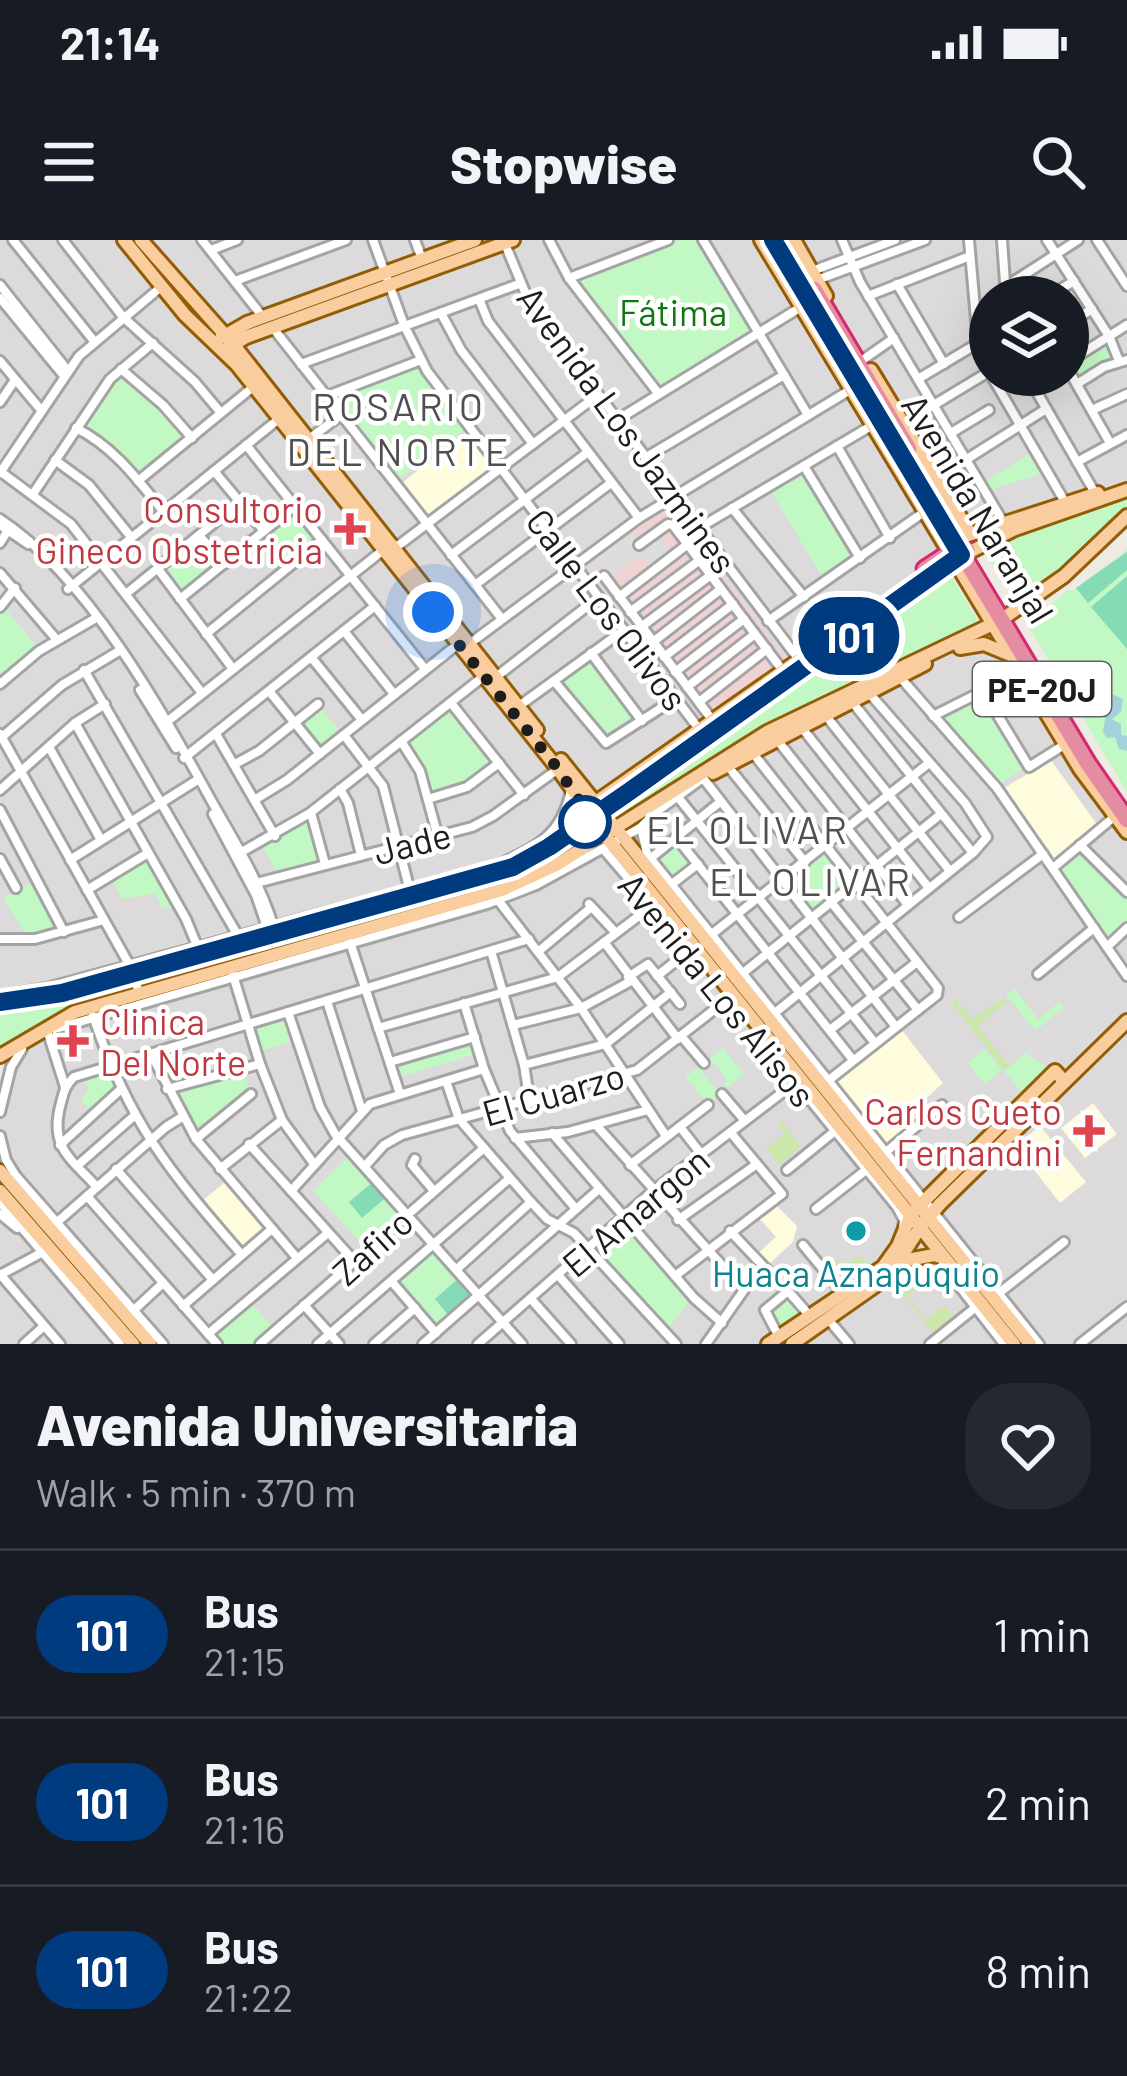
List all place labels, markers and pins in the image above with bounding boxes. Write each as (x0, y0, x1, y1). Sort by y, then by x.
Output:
place label: Consultorio Gineco Obstetricia (35, 487, 323, 571)
marker: Consultorio Gineco Obstetricia (334, 513, 366, 545)
unlabelled marker (560, 797, 610, 847)
place label: Clinica Del Norte (100, 999, 246, 1083)
marker: Clinica Del Norte (57, 1025, 89, 1057)
place label: Carlos Cueto Fernandini (864, 1089, 1062, 1173)
marker: Carlos Cueto Fernandini (1073, 1115, 1105, 1147)
marker: Huaca Aznapuquio (843, 1218, 869, 1244)
place label: Huaca Aznapuquio (712, 1251, 1000, 1294)

